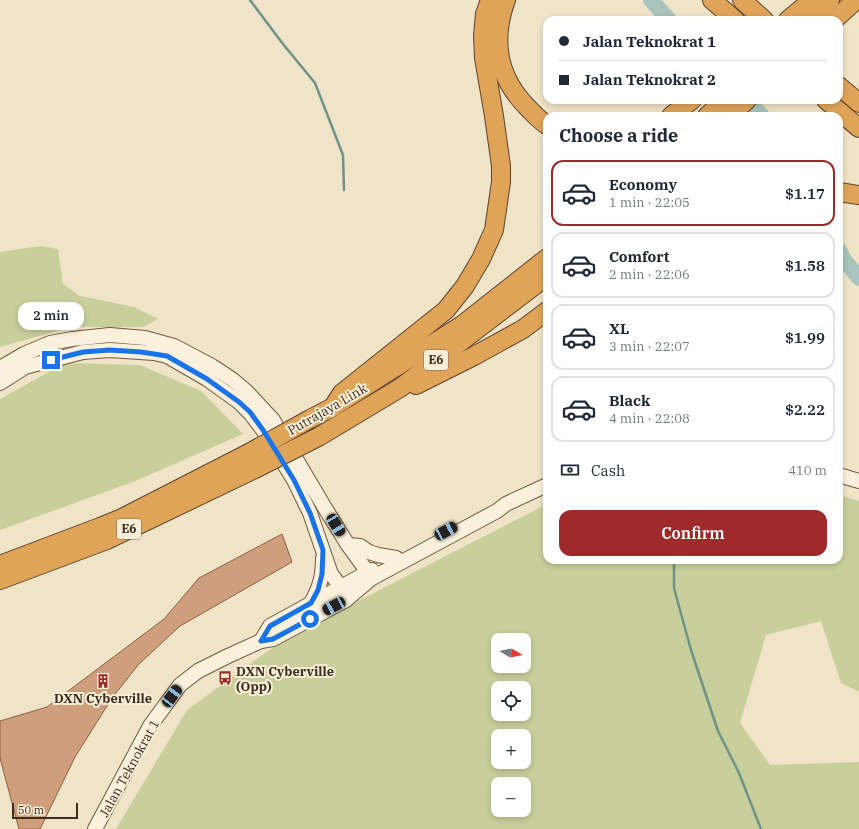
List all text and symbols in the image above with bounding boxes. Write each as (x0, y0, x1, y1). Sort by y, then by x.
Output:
text: Jalan Teknokrat 1 (583, 32, 716, 51)
text: Jalan Teknokrat 2 (583, 70, 716, 89)
text: Choose a ride (559, 124, 678, 147)
icon: car (561, 175, 597, 211)
text: Economy (609, 175, 677, 194)
text: $1.17 (785, 184, 825, 203)
text: 1 min · 22:05 (609, 194, 690, 211)
icon: car (561, 247, 597, 283)
text: Comfort (609, 247, 669, 266)
text: $1.58 (785, 256, 825, 275)
text: 2 min · 22:06 (609, 266, 690, 283)
callout: 2 min (18, 302, 84, 330)
text: 2 min (33, 307, 69, 324)
icon: car (561, 319, 597, 355)
text: XL (609, 319, 629, 338)
text: $1.99 (785, 328, 825, 347)
text: 3 min · 22:07 (609, 338, 690, 355)
road number: E6 (424, 350, 448, 370)
route end (42, 351, 60, 369)
street label: Putrajaya Link (284, 380, 370, 439)
icon: car (561, 391, 597, 427)
text: Black (609, 391, 650, 410)
text: $2.22 (785, 400, 825, 419)
text: 4 min · 22:08 (609, 410, 690, 427)
icon: cash (559, 459, 581, 481)
text: Cash (591, 461, 625, 480)
text: 410 m (788, 462, 827, 479)
button: Confirm (559, 510, 827, 556)
car (325, 512, 347, 538)
road number: E6 (117, 519, 141, 539)
car (433, 520, 459, 542)
car (321, 595, 347, 617)
route start (301, 610, 319, 628)
north arrow (491, 633, 531, 673)
map controls (491, 633, 531, 817)
place label: DXN Cyberville (Opp) (236, 663, 334, 695)
bus stop icon: DXN Cyberville (Opp) (217, 670, 233, 686)
building icon: DXN Cyberville (95, 673, 111, 689)
button: locate (491, 681, 531, 721)
car (160, 683, 184, 709)
place label: DXN Cyberville (54, 690, 152, 707)
street label: Jalan Teknokrat 1 (96, 716, 163, 820)
button: + (491, 729, 531, 769)
button: − (491, 777, 531, 817)
scale bar (12, 801, 78, 820)
text: 50 m (18, 803, 44, 817)

